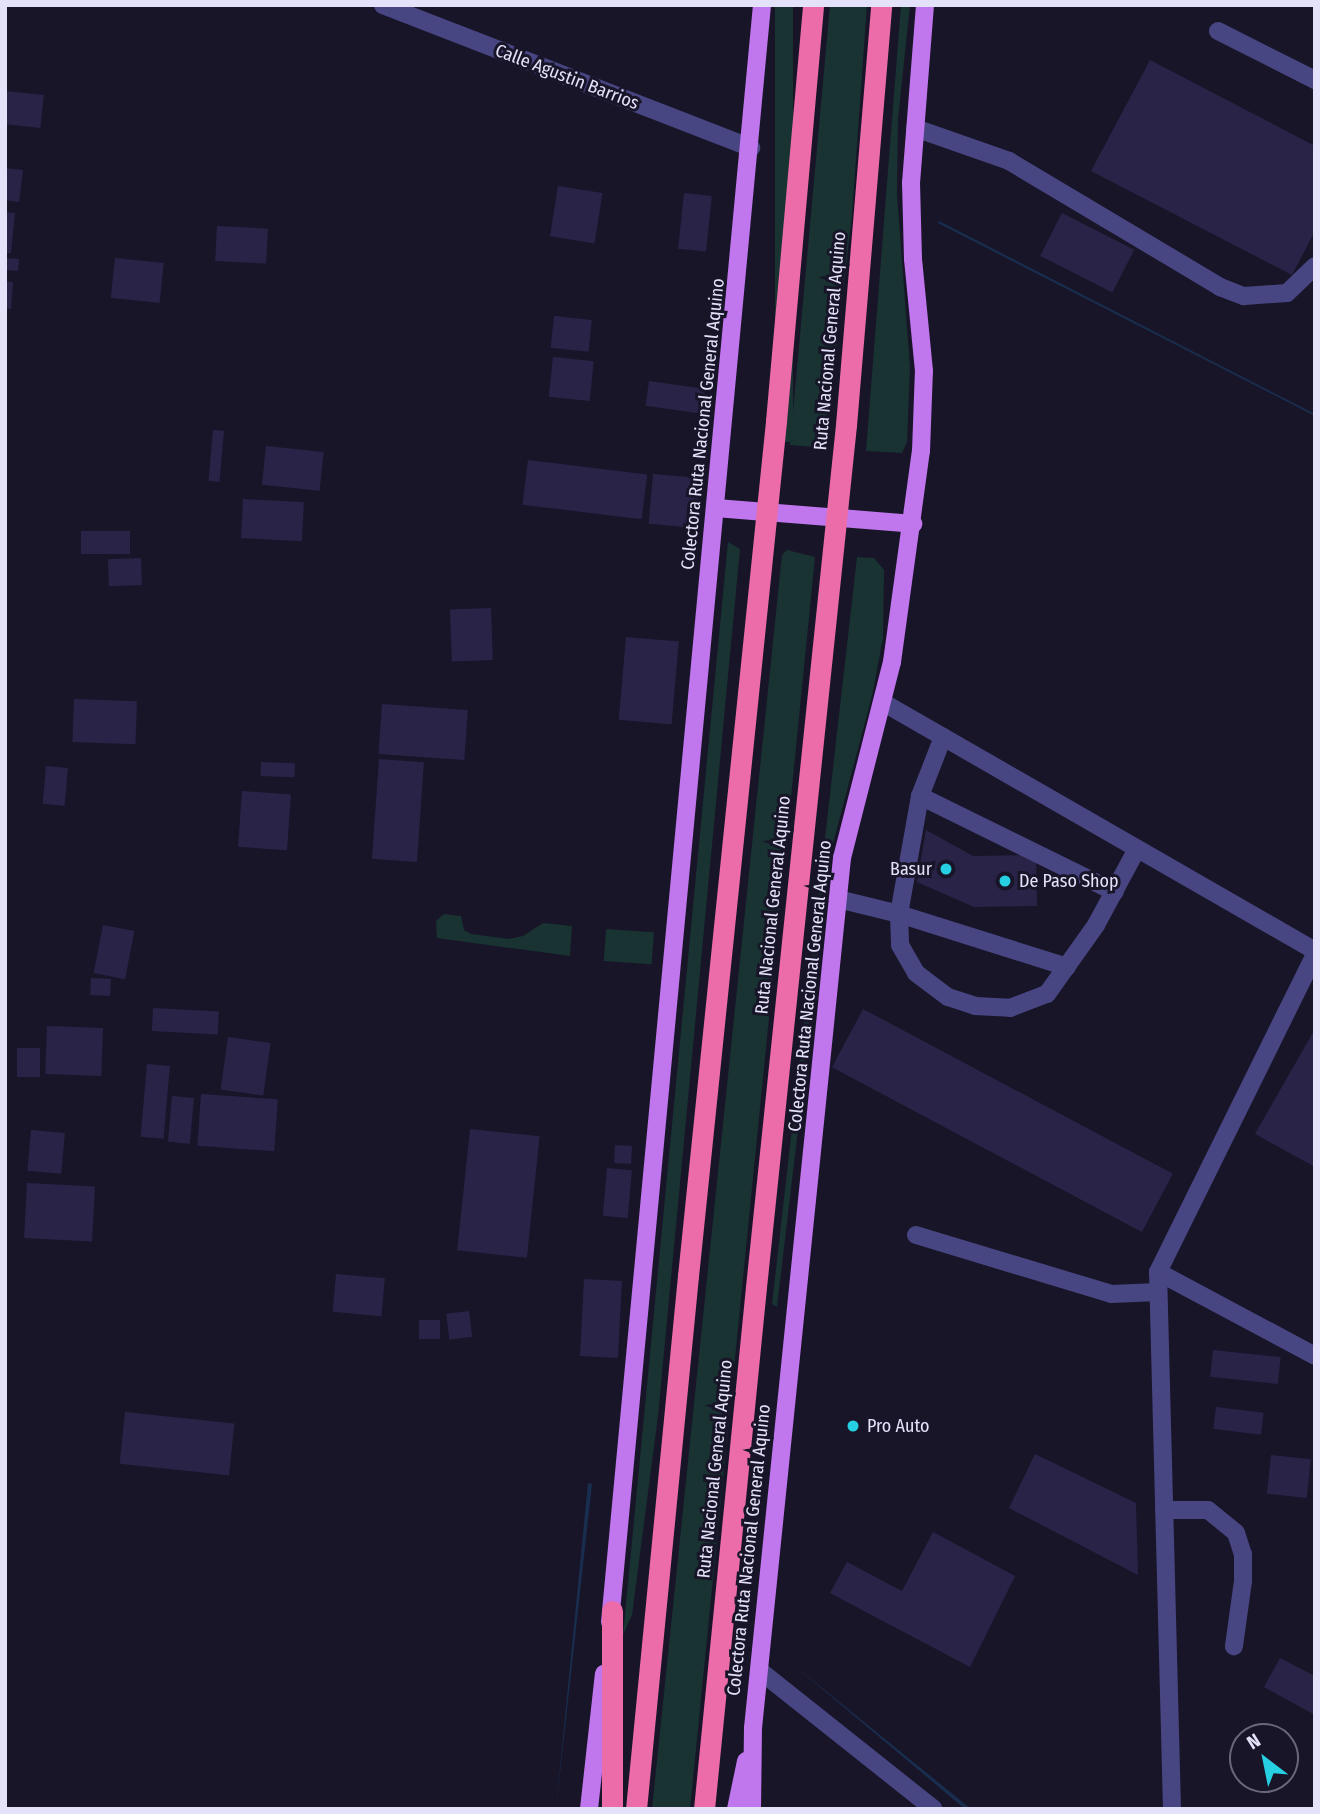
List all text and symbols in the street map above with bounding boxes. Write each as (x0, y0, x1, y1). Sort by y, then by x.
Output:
street label: Calle Agustin Barrios (492, 40, 642, 114)
street label: Ruta Nacional General Aquino (810, 231, 850, 451)
street label: Colectora Ruta Nacional General Aquino (677, 277, 729, 571)
street label: Ruta Nacional General Aquino (751, 795, 795, 1015)
street label: Colectora Ruta Nacional General Aquino (784, 839, 836, 1133)
place label: Basur (890, 858, 932, 880)
marker: Basur (938, 861, 954, 877)
place label: De Paso Shop (1019, 870, 1119, 892)
marker: De Paso Shop (997, 873, 1013, 889)
street label: Ruta Nacional General Aquino (693, 1359, 737, 1579)
street label: Colectora Ruta Nacional General Aquino (723, 1403, 775, 1697)
place label: Pro Auto (867, 1415, 929, 1437)
marker: Pro Auto (845, 1418, 861, 1434)
north arrow (1229, 1723, 1299, 1793)
text: N (1243, 1729, 1265, 1754)

